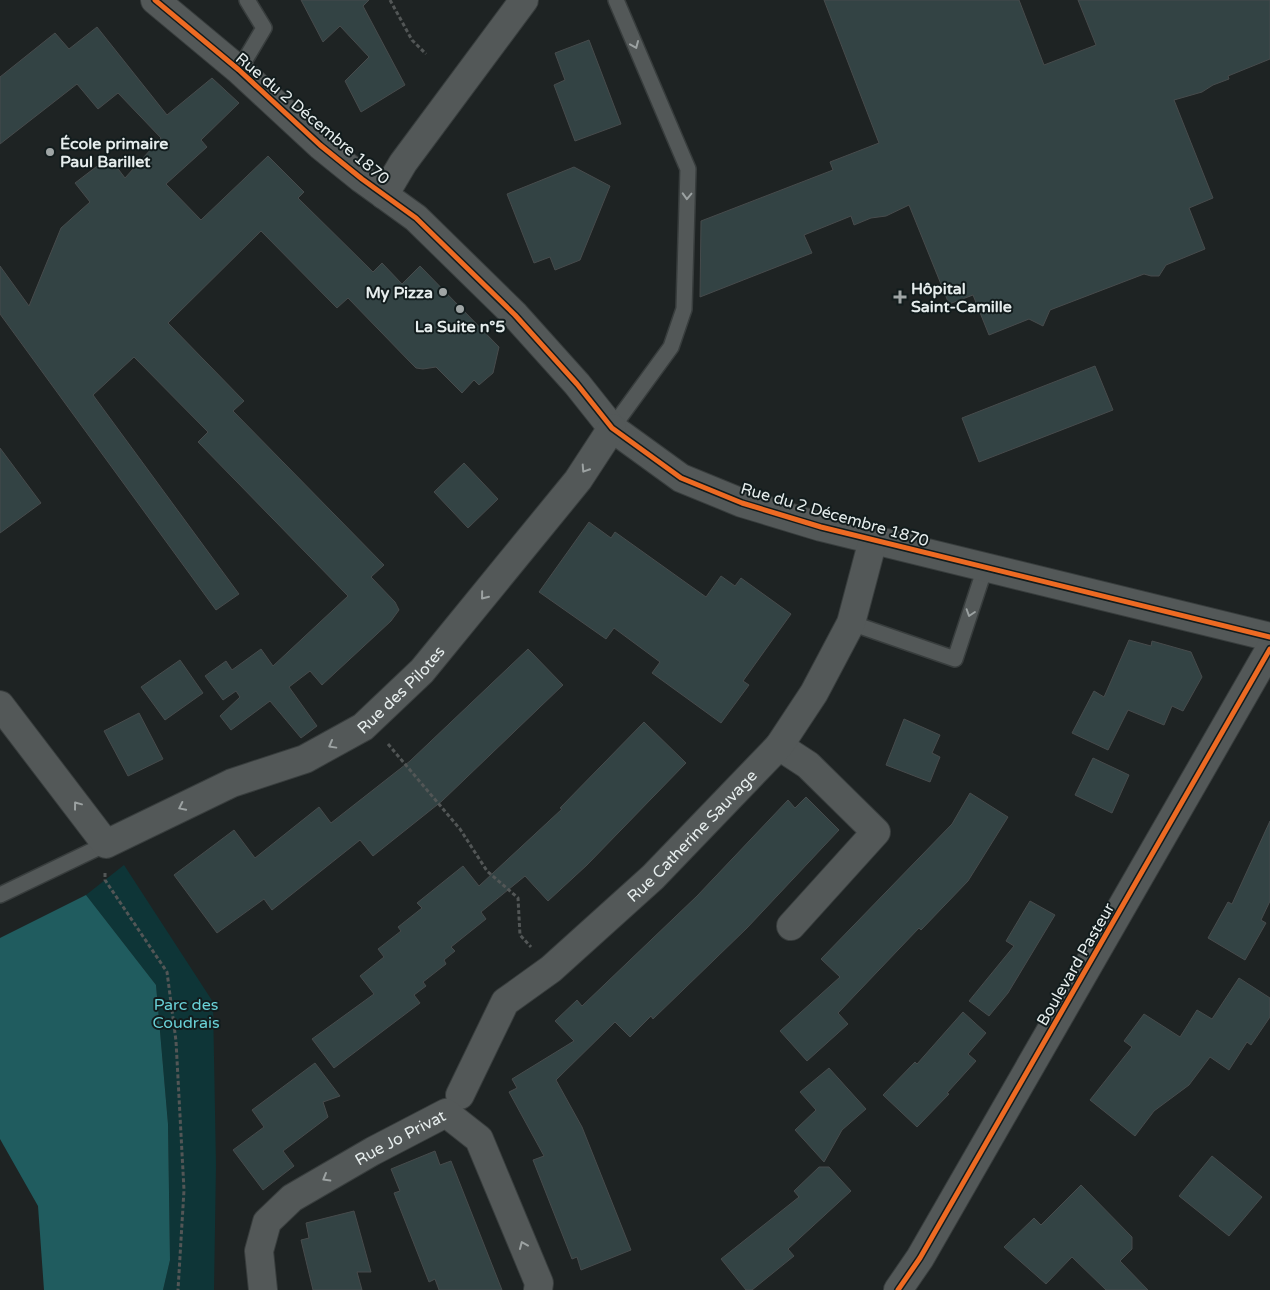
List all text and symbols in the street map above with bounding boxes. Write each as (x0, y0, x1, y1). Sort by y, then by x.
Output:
one-way arrow (628, 40, 639, 49)
street label: Rue du 2 Décembre 1870 (231, 48, 393, 189)
place label: École primaire Paul Barillet (60, 134, 168, 172)
marker: École primaire Paul Barillet (44, 146, 56, 158)
one-way arrow (682, 193, 693, 201)
place label: Hôpital Saint-Camille (911, 279, 1012, 317)
place label: My Pizza (365, 283, 433, 303)
marker: My Pizza (437, 286, 449, 298)
marker: Hôpital Saint-Camille (893, 290, 907, 304)
marker: La Suite n°5 (454, 303, 466, 315)
place label: La Suite n°5 (415, 317, 505, 337)
one-way arrow (582, 464, 592, 473)
street label: Rue du 2 Décembre 1870 (738, 478, 931, 551)
one-way arrow (480, 590, 489, 599)
one-way arrow (966, 608, 976, 617)
street label: Rue des Pilotes (353, 642, 449, 738)
one-way arrow (328, 739, 337, 749)
street label: Rue Catherine Sauvage (623, 766, 762, 907)
one-way arrow (178, 801, 187, 812)
one-way arrow (74, 802, 82, 811)
street label: Boulevard Pasteur (1032, 899, 1120, 1030)
park label: Parc des Coudrais (152, 995, 220, 1033)
street label: Rue Jo Privat (352, 1106, 449, 1170)
one-way arrow (323, 1172, 332, 1182)
one-way arrow (519, 1241, 529, 1250)

